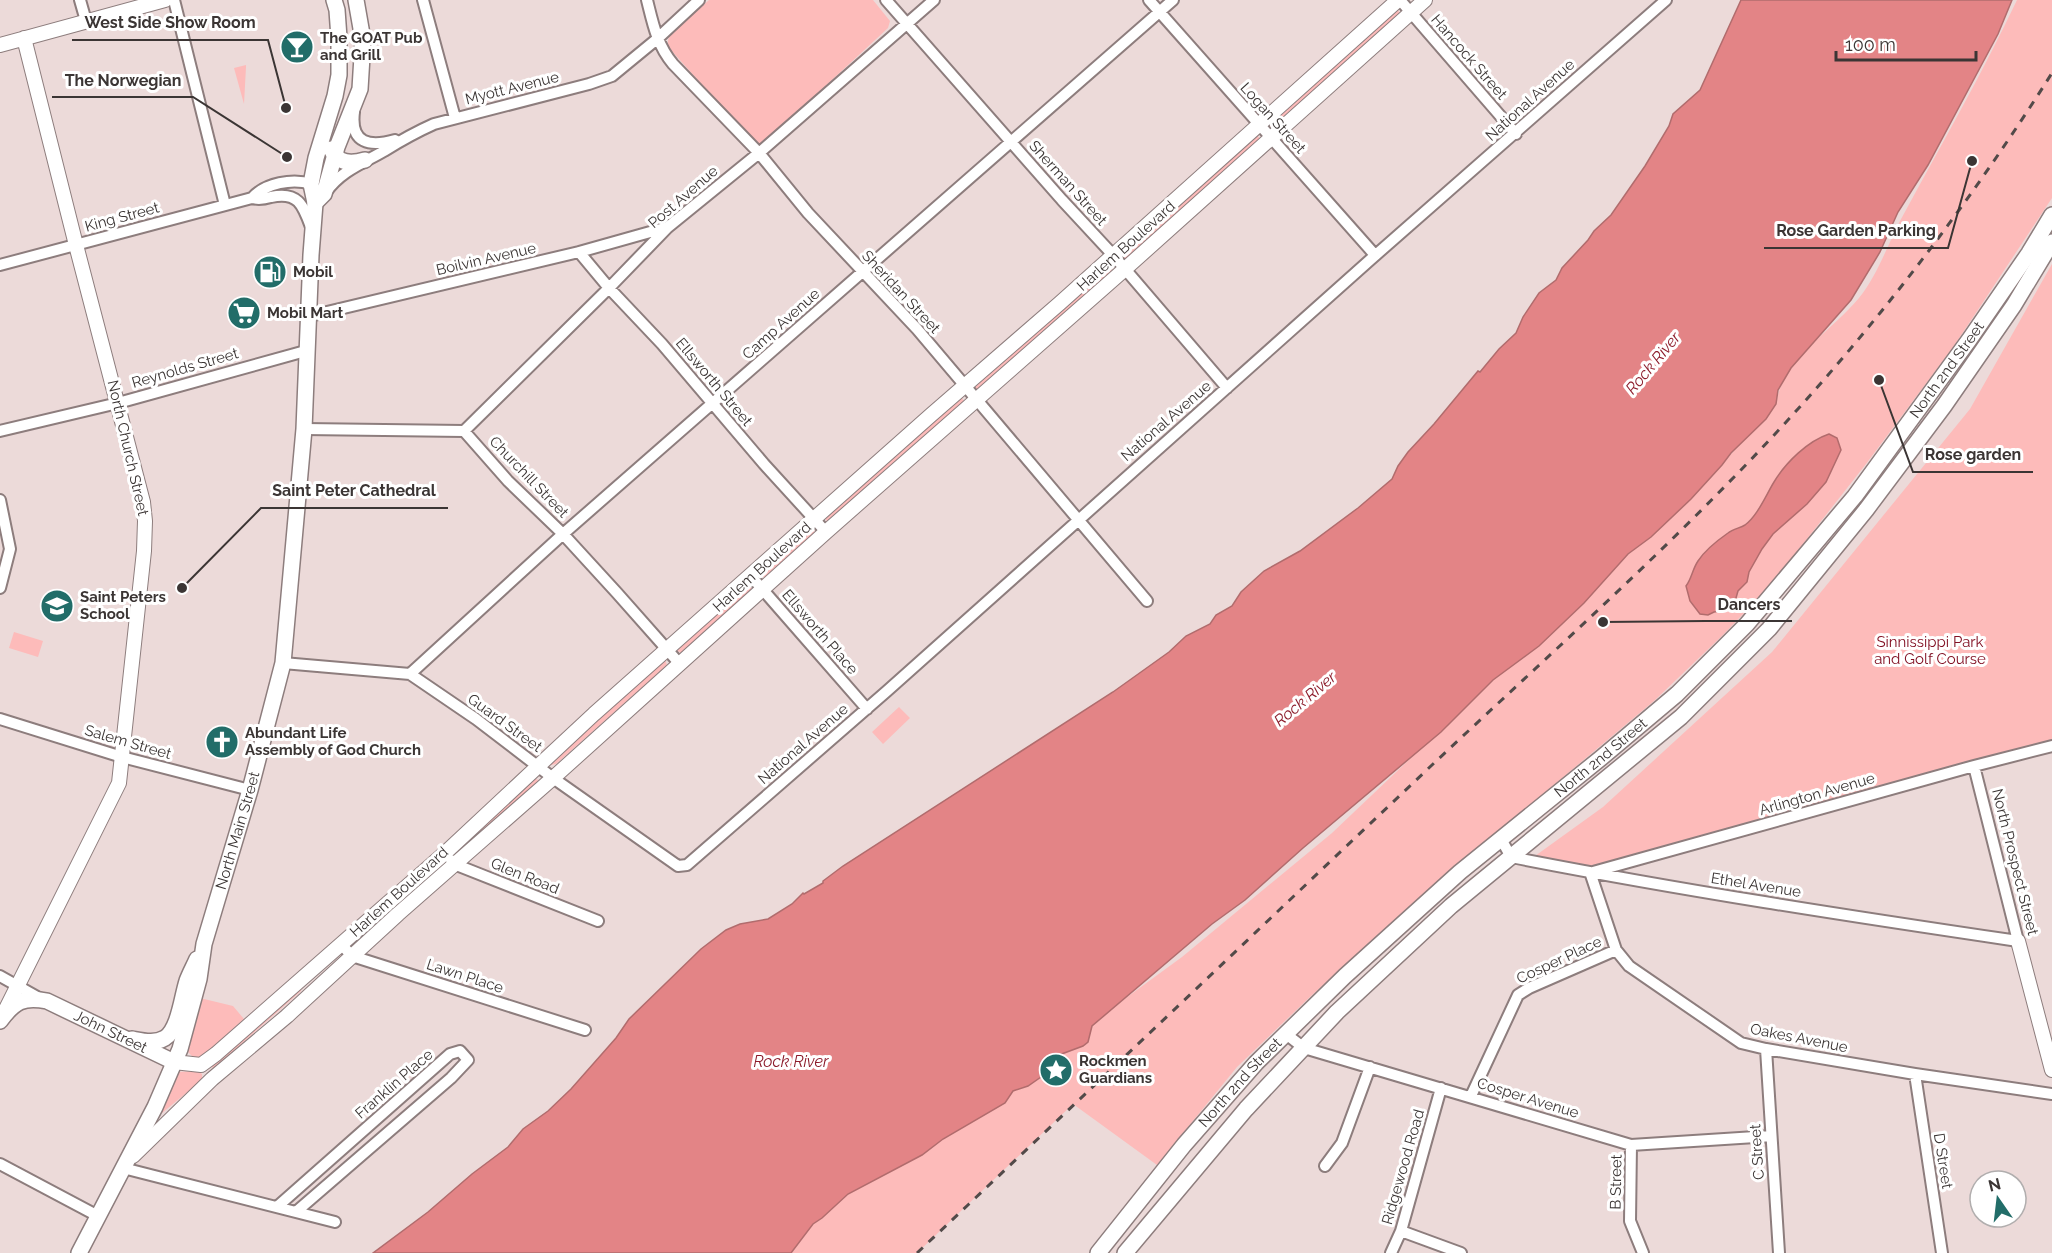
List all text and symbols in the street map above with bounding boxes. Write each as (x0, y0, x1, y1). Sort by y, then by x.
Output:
callout: West Side Show Room (72, 6, 268, 40)
street label: Hancock Street (1427, 11, 1511, 103)
text: West Side Show Room (84, 13, 256, 32)
scale bar (1836, 24, 1976, 62)
bar icon: The GOAT Pub and Grill (279, 29, 315, 65)
place label: The GOAT Pub and Grill (320, 29, 423, 64)
text: 100 m (1845, 34, 1896, 55)
street label: National Avenue (1482, 55, 1578, 145)
callout: The Norwegian (52, 63, 193, 97)
street label: Myott Avenue (463, 68, 561, 108)
text: The Norwegian (65, 71, 181, 90)
street label: Logan Street (1236, 79, 1310, 157)
street label: Sherman Street (1025, 137, 1111, 229)
street label: Post Avenue (644, 162, 722, 232)
street label: Harlem Boulevard (1073, 197, 1179, 295)
street label: King Street (83, 198, 161, 236)
callout: Rose Garden Parking (1764, 214, 1948, 248)
text: Rose Garden Parking (1776, 221, 1936, 240)
street label: Boilvin Avenue (434, 239, 538, 279)
street label: Sheridan Street (858, 247, 944, 337)
fuel station icon: Mobil (252, 254, 288, 290)
place label: Mobil (293, 263, 333, 281)
street label: Camp Avenue (739, 285, 823, 363)
supermarket icon: Mobil Mart (226, 295, 262, 331)
place label: Mobil Mart (267, 304, 344, 322)
street label: North 2nd Street (1906, 318, 1988, 422)
water label: Rock River (1622, 328, 1685, 398)
street label: Ellsworth Street (672, 334, 756, 430)
street label: Reynolds Street (130, 344, 240, 392)
street label: National Avenue (1117, 377, 1215, 465)
street label: North Church Street (104, 378, 152, 518)
street label: Churchill Street (486, 432, 572, 522)
callout: Rose garden (1913, 438, 2033, 472)
text: Rose garden (1925, 445, 2021, 464)
callout: Saint Peter Cathedral (261, 474, 448, 508)
text: Saint Peter Cathedral (272, 481, 437, 500)
street label: Harlem Boulevard (709, 518, 815, 616)
street label: Ellsworth Place (778, 586, 862, 678)
callout: Dancers (1705, 587, 1792, 621)
school or university icon: Saint Peters School (39, 588, 75, 624)
place label: Saint Peters School (80, 588, 166, 623)
text: Dancers (1718, 595, 1781, 614)
park label: Sinnissippi Park and Golf Course (1874, 633, 1986, 668)
water label: Rock River (1270, 667, 1340, 730)
street label: Guard Street (464, 690, 546, 756)
street label: National Avenue (754, 700, 852, 788)
street label: North 2nd Street (1551, 714, 1651, 801)
street label: Salem Street (83, 721, 173, 763)
church icon: Abundant Life Assembly of God Church (204, 724, 240, 760)
place label: Abundant Life Assembly of God Church (245, 724, 421, 759)
street label: Arlington Avenue (1757, 769, 1877, 819)
street label: North Main Street (212, 770, 263, 892)
street label: North Prospect Street (1988, 787, 2042, 937)
street label: Harlem Boulevard (346, 843, 452, 941)
street label: Glen Road (488, 854, 562, 898)
street label: Ethel Avenue (1710, 869, 1803, 901)
street label: Cosper Place (1514, 932, 1605, 988)
street label: Lawn Place (424, 955, 506, 997)
street label: John Street (71, 1006, 150, 1057)
street label: Oakes Avenue (1749, 1020, 1849, 1056)
street label: North 2nd Street (1195, 1034, 1285, 1131)
street label: Franklin Place (352, 1045, 437, 1123)
water label: Rock River (753, 1052, 829, 1071)
place icon: Rockmen Guardians (1038, 1052, 1074, 1088)
place label: Rockmen Guardians (1079, 1052, 1152, 1087)
street label: Cosper Avenue (1475, 1074, 1581, 1122)
street label: Ridgewood Road (1378, 1107, 1428, 1227)
street label: C Street (1746, 1124, 1768, 1180)
street label: D Street (1930, 1132, 1956, 1190)
street label: B Street (1607, 1154, 1625, 1210)
north arrow (1968, 1169, 2028, 1229)
text: N (1986, 1174, 2003, 1196)

